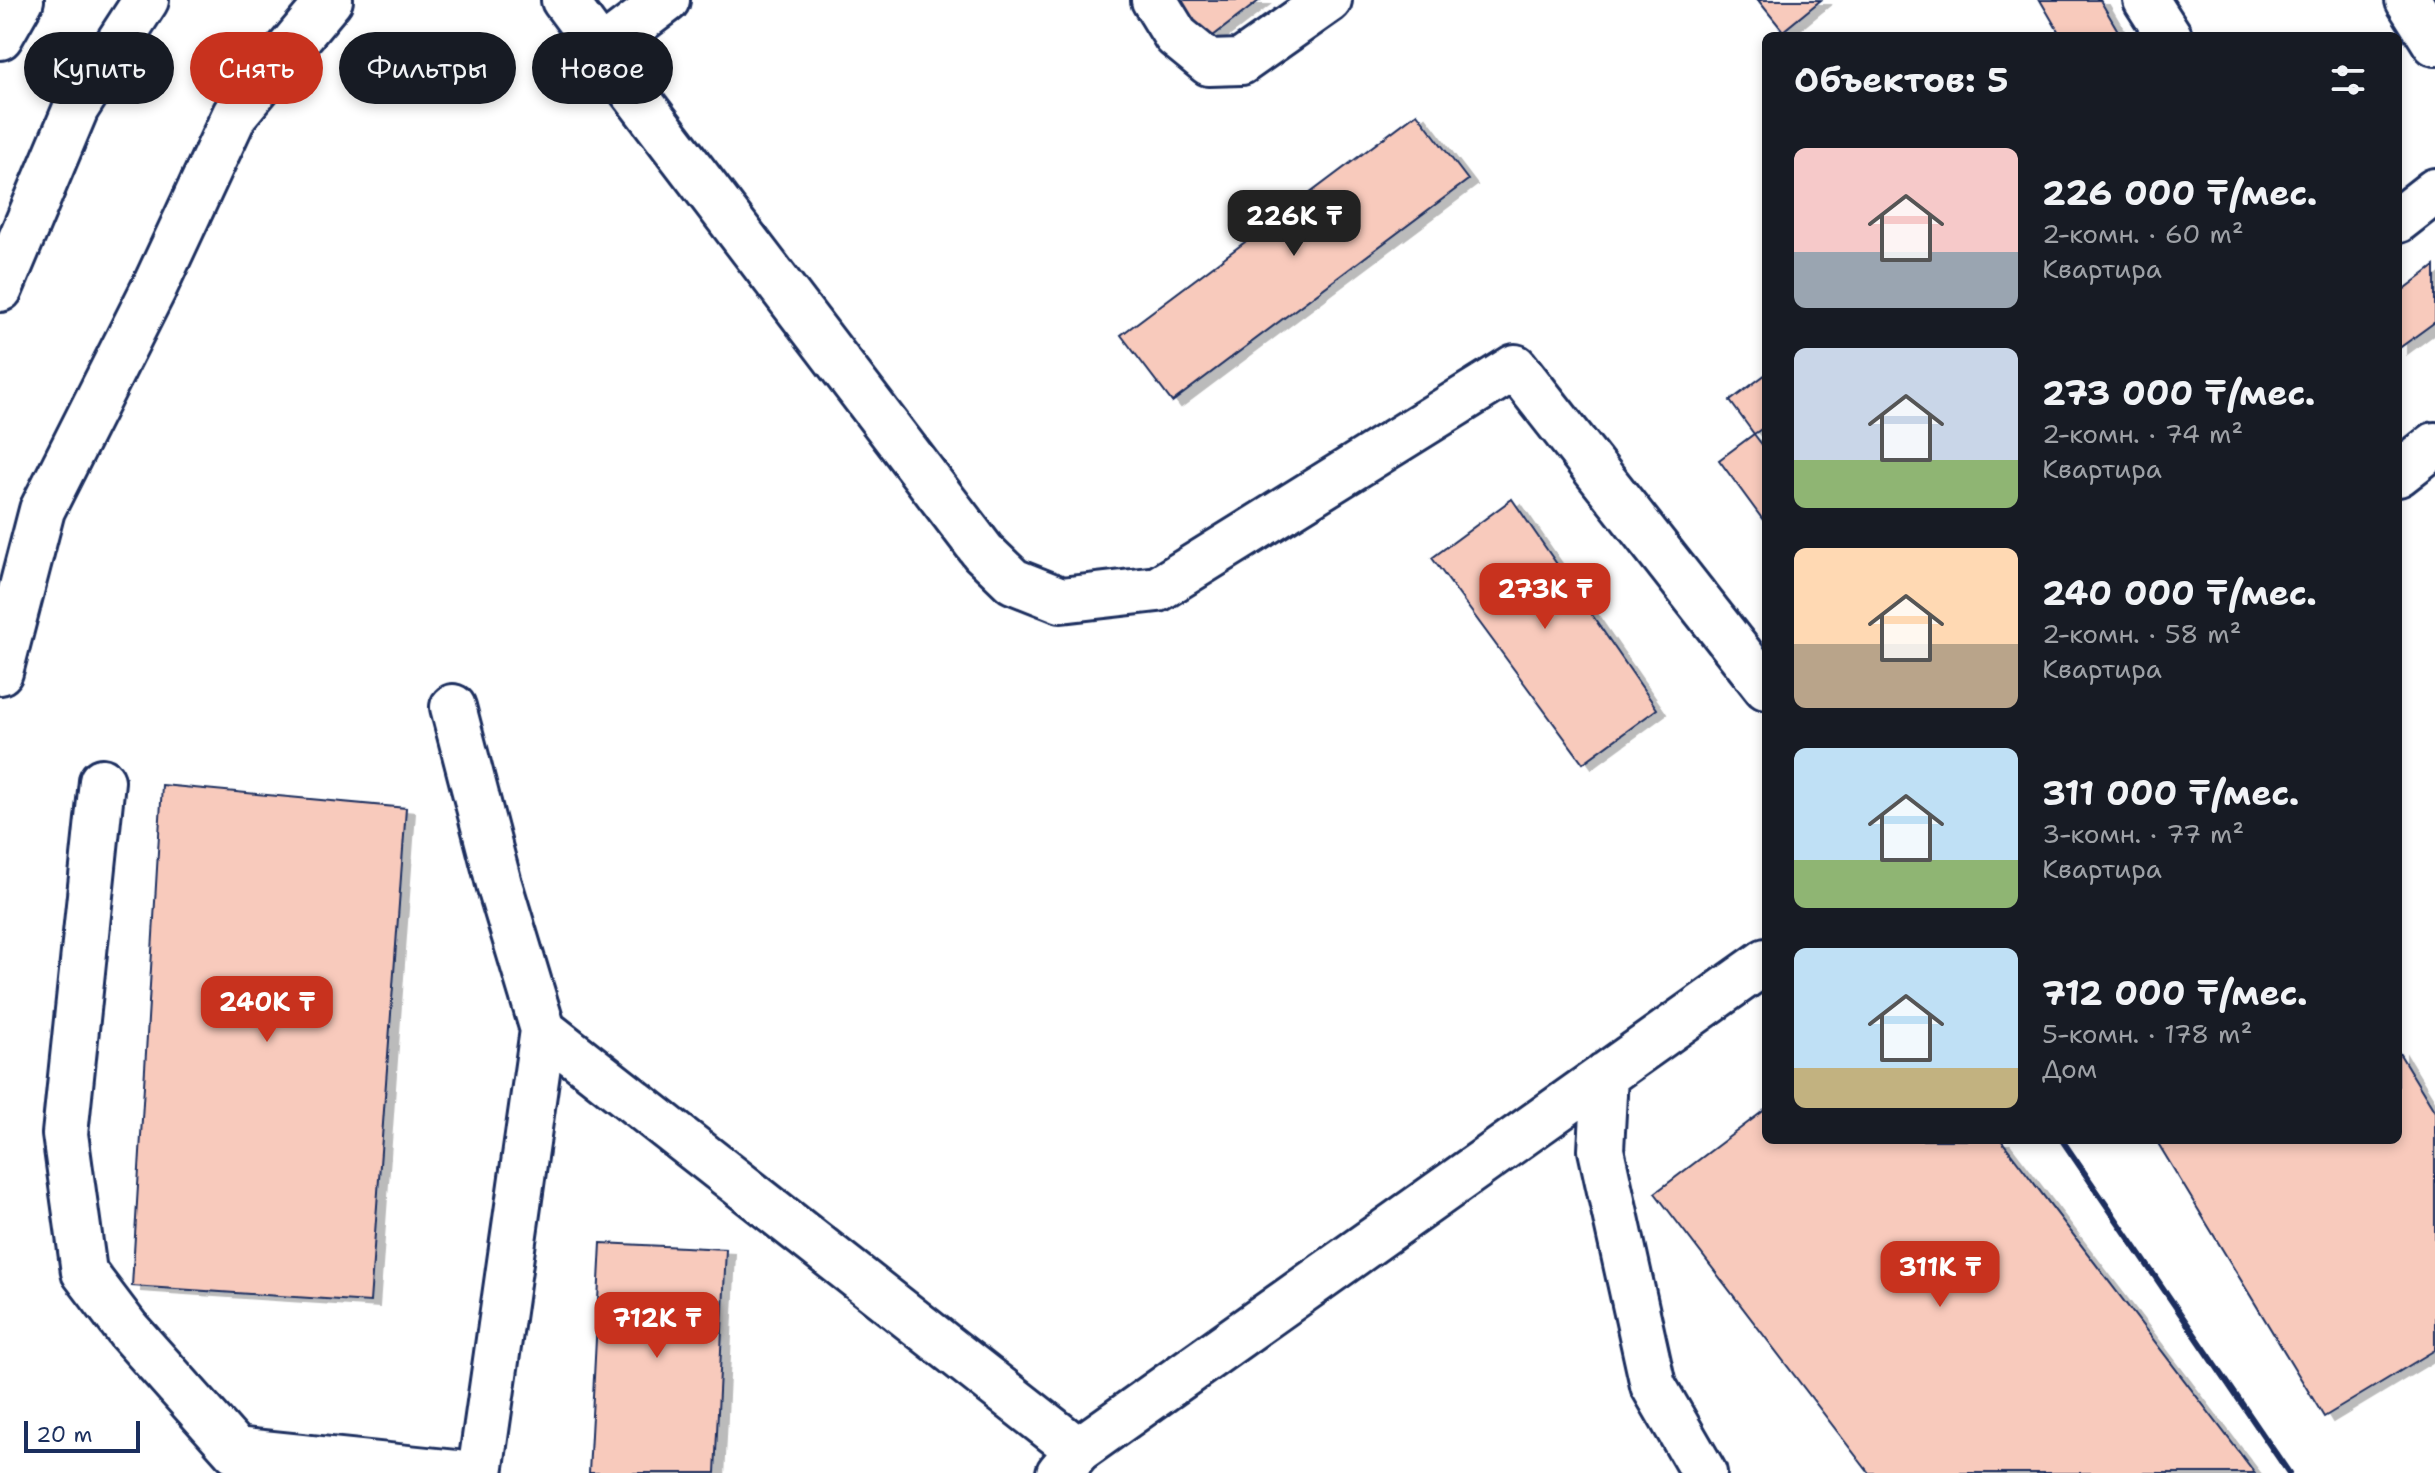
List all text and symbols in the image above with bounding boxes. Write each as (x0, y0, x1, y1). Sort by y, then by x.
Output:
chip: Купить (24, 32, 174, 104)
chip: Снять (190, 32, 323, 104)
chip: Фильтры (339, 32, 516, 104)
chip: Новое (532, 32, 673, 104)
text: Объектов: 5 (1794, 57, 2009, 103)
icon: filters (2326, 58, 2370, 102)
text: 226 000 ₸/мес. (2042, 170, 2317, 216)
icon: home (1858, 180, 1954, 276)
pin: 226K ₸ (1229, 190, 1359, 258)
text: 226K ₸ (1246, 198, 1342, 233)
text: 2-комн. · 60 m² (2042, 216, 2244, 251)
text: Квартира (2042, 251, 2162, 286)
text: 273 000 ₸/мес. (2042, 370, 2315, 416)
icon: home (1858, 380, 1954, 476)
text: 2-комн. · 74 m² (2042, 416, 2243, 451)
text: Квартира (2042, 451, 2162, 486)
pin: 273K ₸ (1480, 563, 1610, 631)
text: 240 000 ₸/мес. (2042, 570, 2317, 616)
text: 273K ₸ (1497, 571, 1593, 606)
icon: home (1858, 580, 1954, 676)
text: 2-комн. · 58 m² (2042, 616, 2242, 651)
text: Квартира (2042, 651, 2162, 686)
text: 311 000 ₸/мес. (2042, 770, 2299, 816)
icon: home (1858, 780, 1954, 876)
text: 3-комн. · 77 m² (2042, 816, 2244, 851)
text: Квартира (2042, 851, 2162, 886)
text: 712 000 ₸/мес. (2042, 970, 2308, 1016)
pin: 240K ₸ (202, 976, 332, 1044)
icon: home (1858, 980, 1954, 1076)
text: 240K ₸ (219, 984, 315, 1019)
text: 5-комн. · 178 m² (2042, 1016, 2252, 1051)
text: Дом (2042, 1051, 2097, 1086)
pin: 311K ₸ (1875, 1241, 2005, 1309)
text: 311K ₸ (1899, 1249, 1981, 1284)
pin: 712K ₸ (592, 1292, 722, 1360)
text: 712K ₸ (612, 1300, 702, 1335)
scale bar (24, 1417, 140, 1453)
text: 20 m (36, 1420, 93, 1449)

